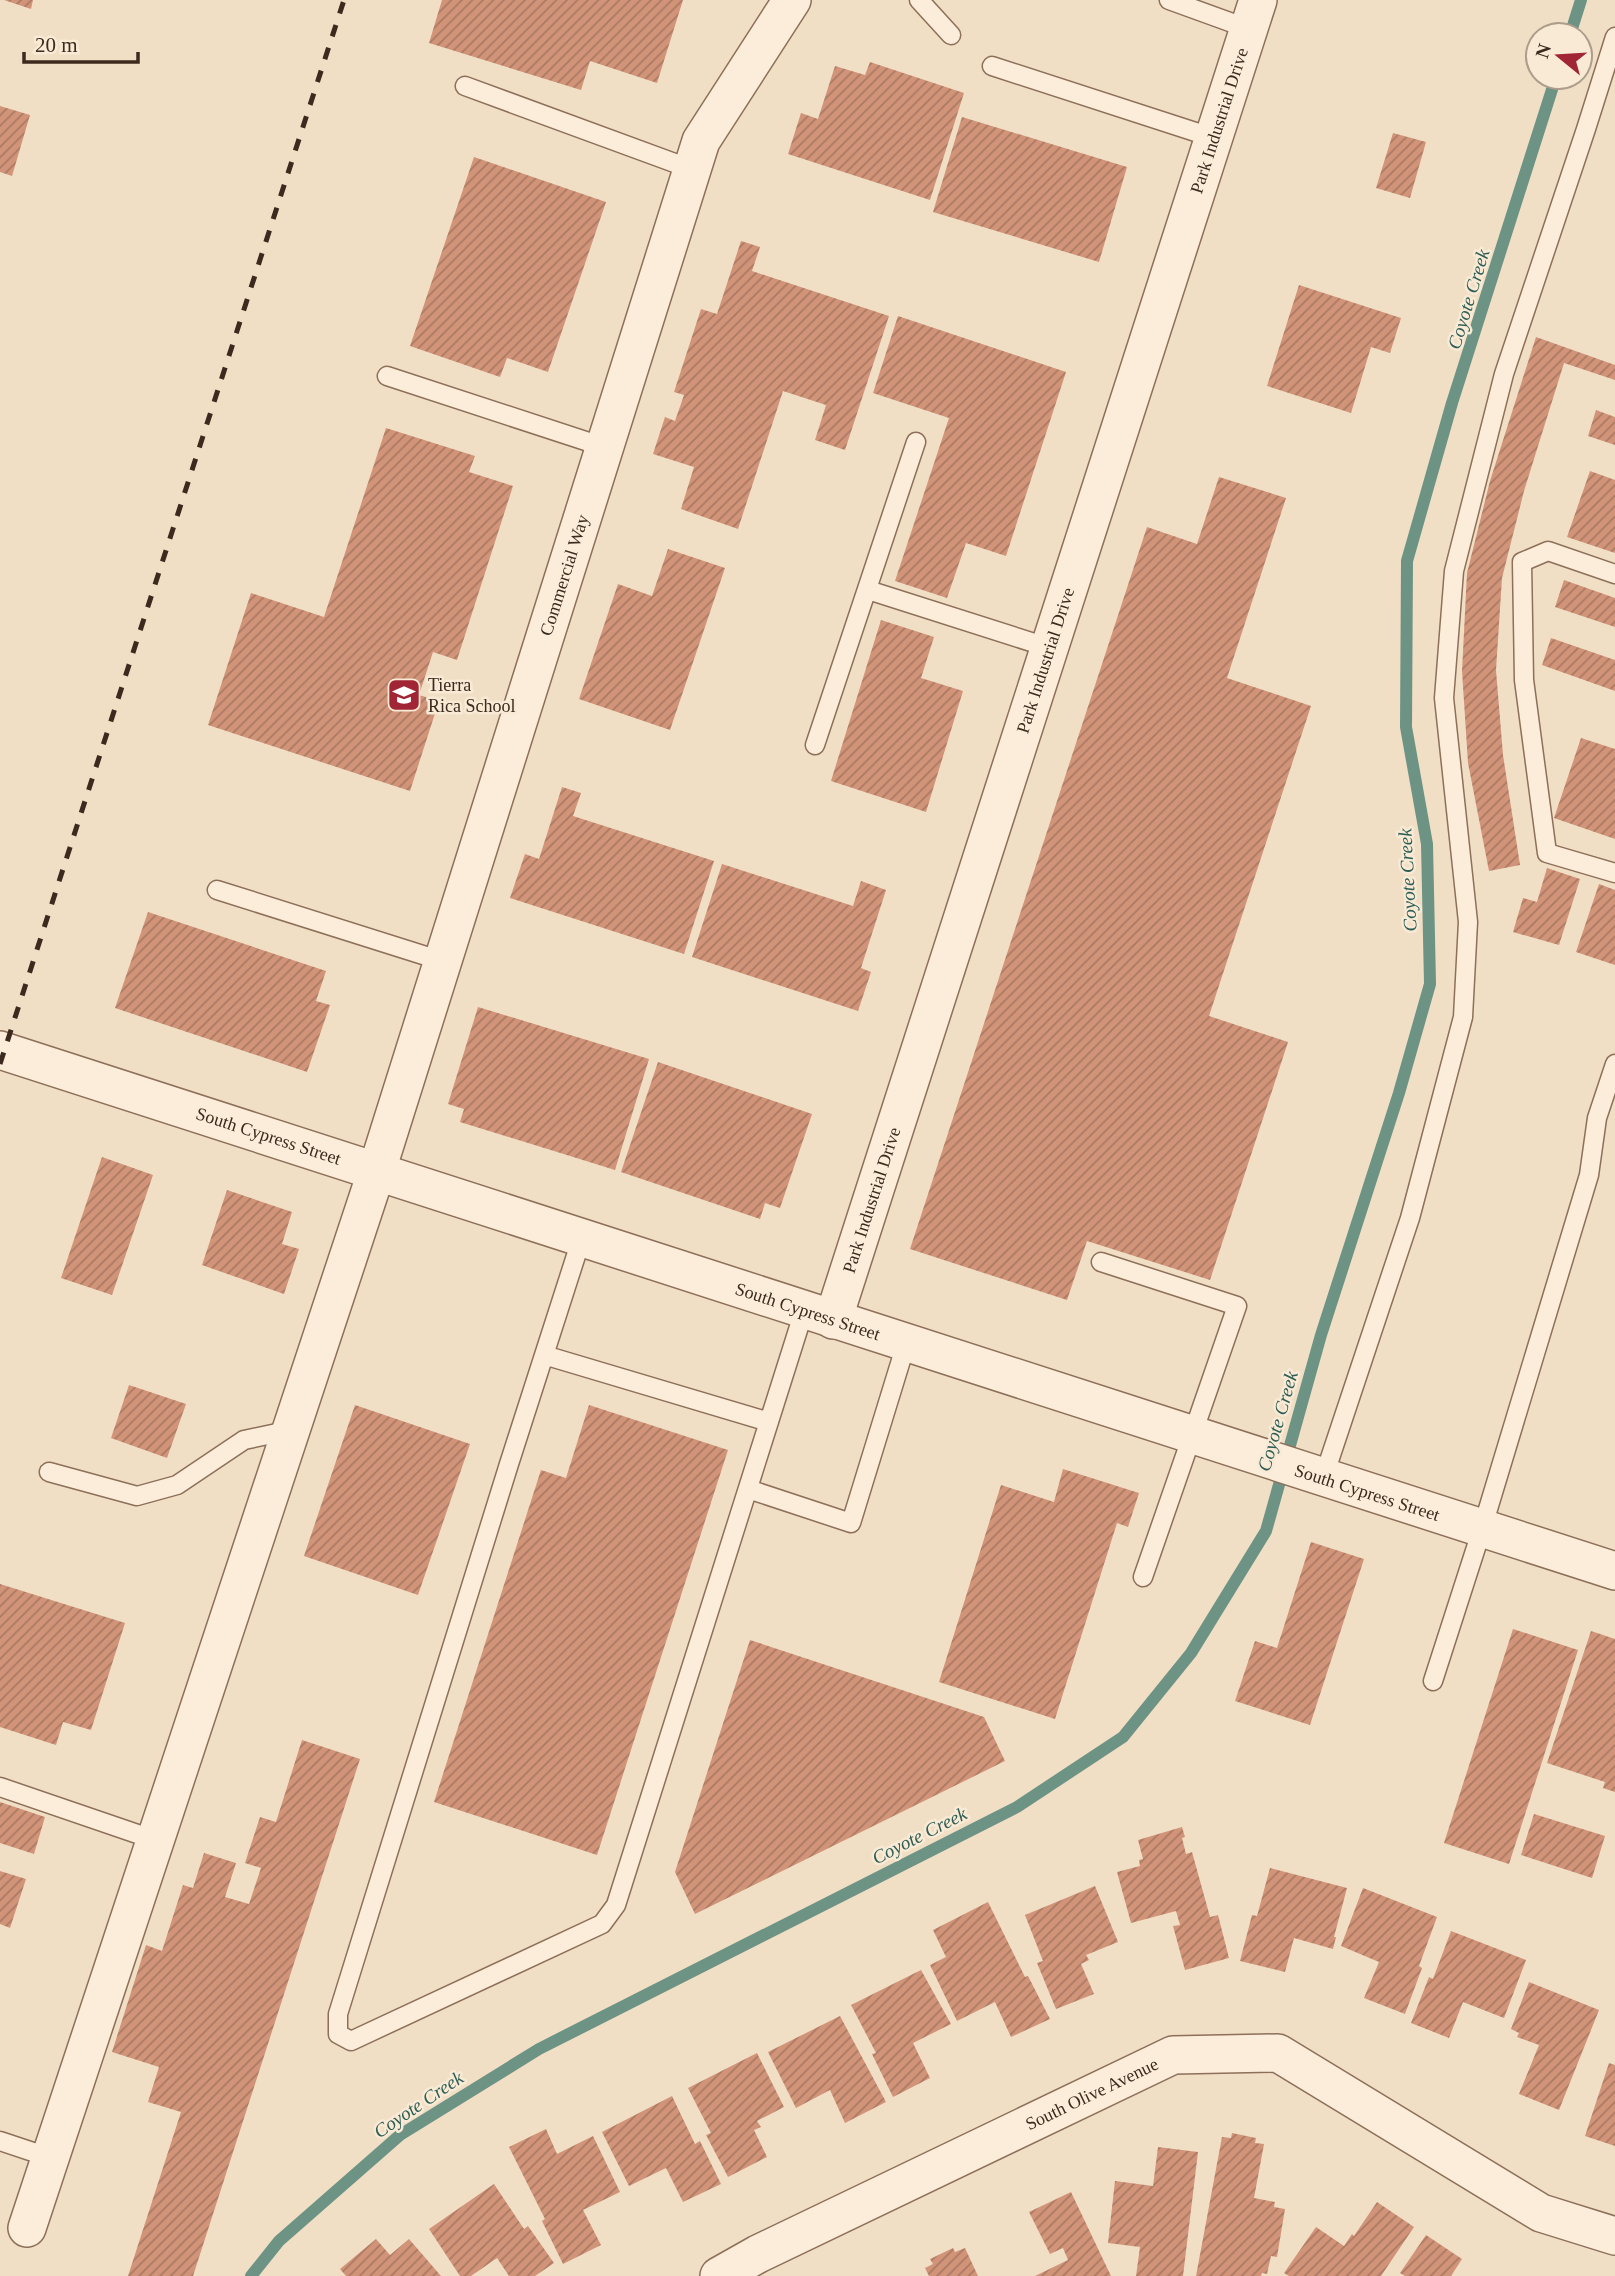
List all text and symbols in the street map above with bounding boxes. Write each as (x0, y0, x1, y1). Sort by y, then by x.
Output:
scale bar (24, 21, 138, 65)
north arrow (1524, 21, 1594, 91)
text: 20 m (35, 33, 78, 57)
text: N (1531, 41, 1555, 61)
street label: Park Industrial Drive (1186, 45, 1252, 196)
water label: Coyote Creek (1443, 246, 1494, 352)
street label: Commercial Way (536, 512, 593, 638)
street label: Park Industrial Drive (1013, 585, 1078, 736)
place label: Tierra Rica School (428, 675, 516, 716)
school or university icon: Tierra Rica School (385, 676, 423, 714)
water label: Coyote Creek (1394, 827, 1421, 932)
street label: South Cypress Street (194, 1103, 344, 1169)
street label: Park Industrial Drive (839, 1125, 904, 1276)
street label: South Cypress Street (733, 1278, 883, 1344)
water label: Coyote Creek (1253, 1368, 1302, 1474)
street label: South Cypress Street (1292, 1460, 1442, 1525)
water label: Coyote Creek (868, 1802, 970, 1868)
street label: South Olive Avenue (1022, 2054, 1161, 2134)
water label: Coyote Creek (370, 2067, 467, 2142)

